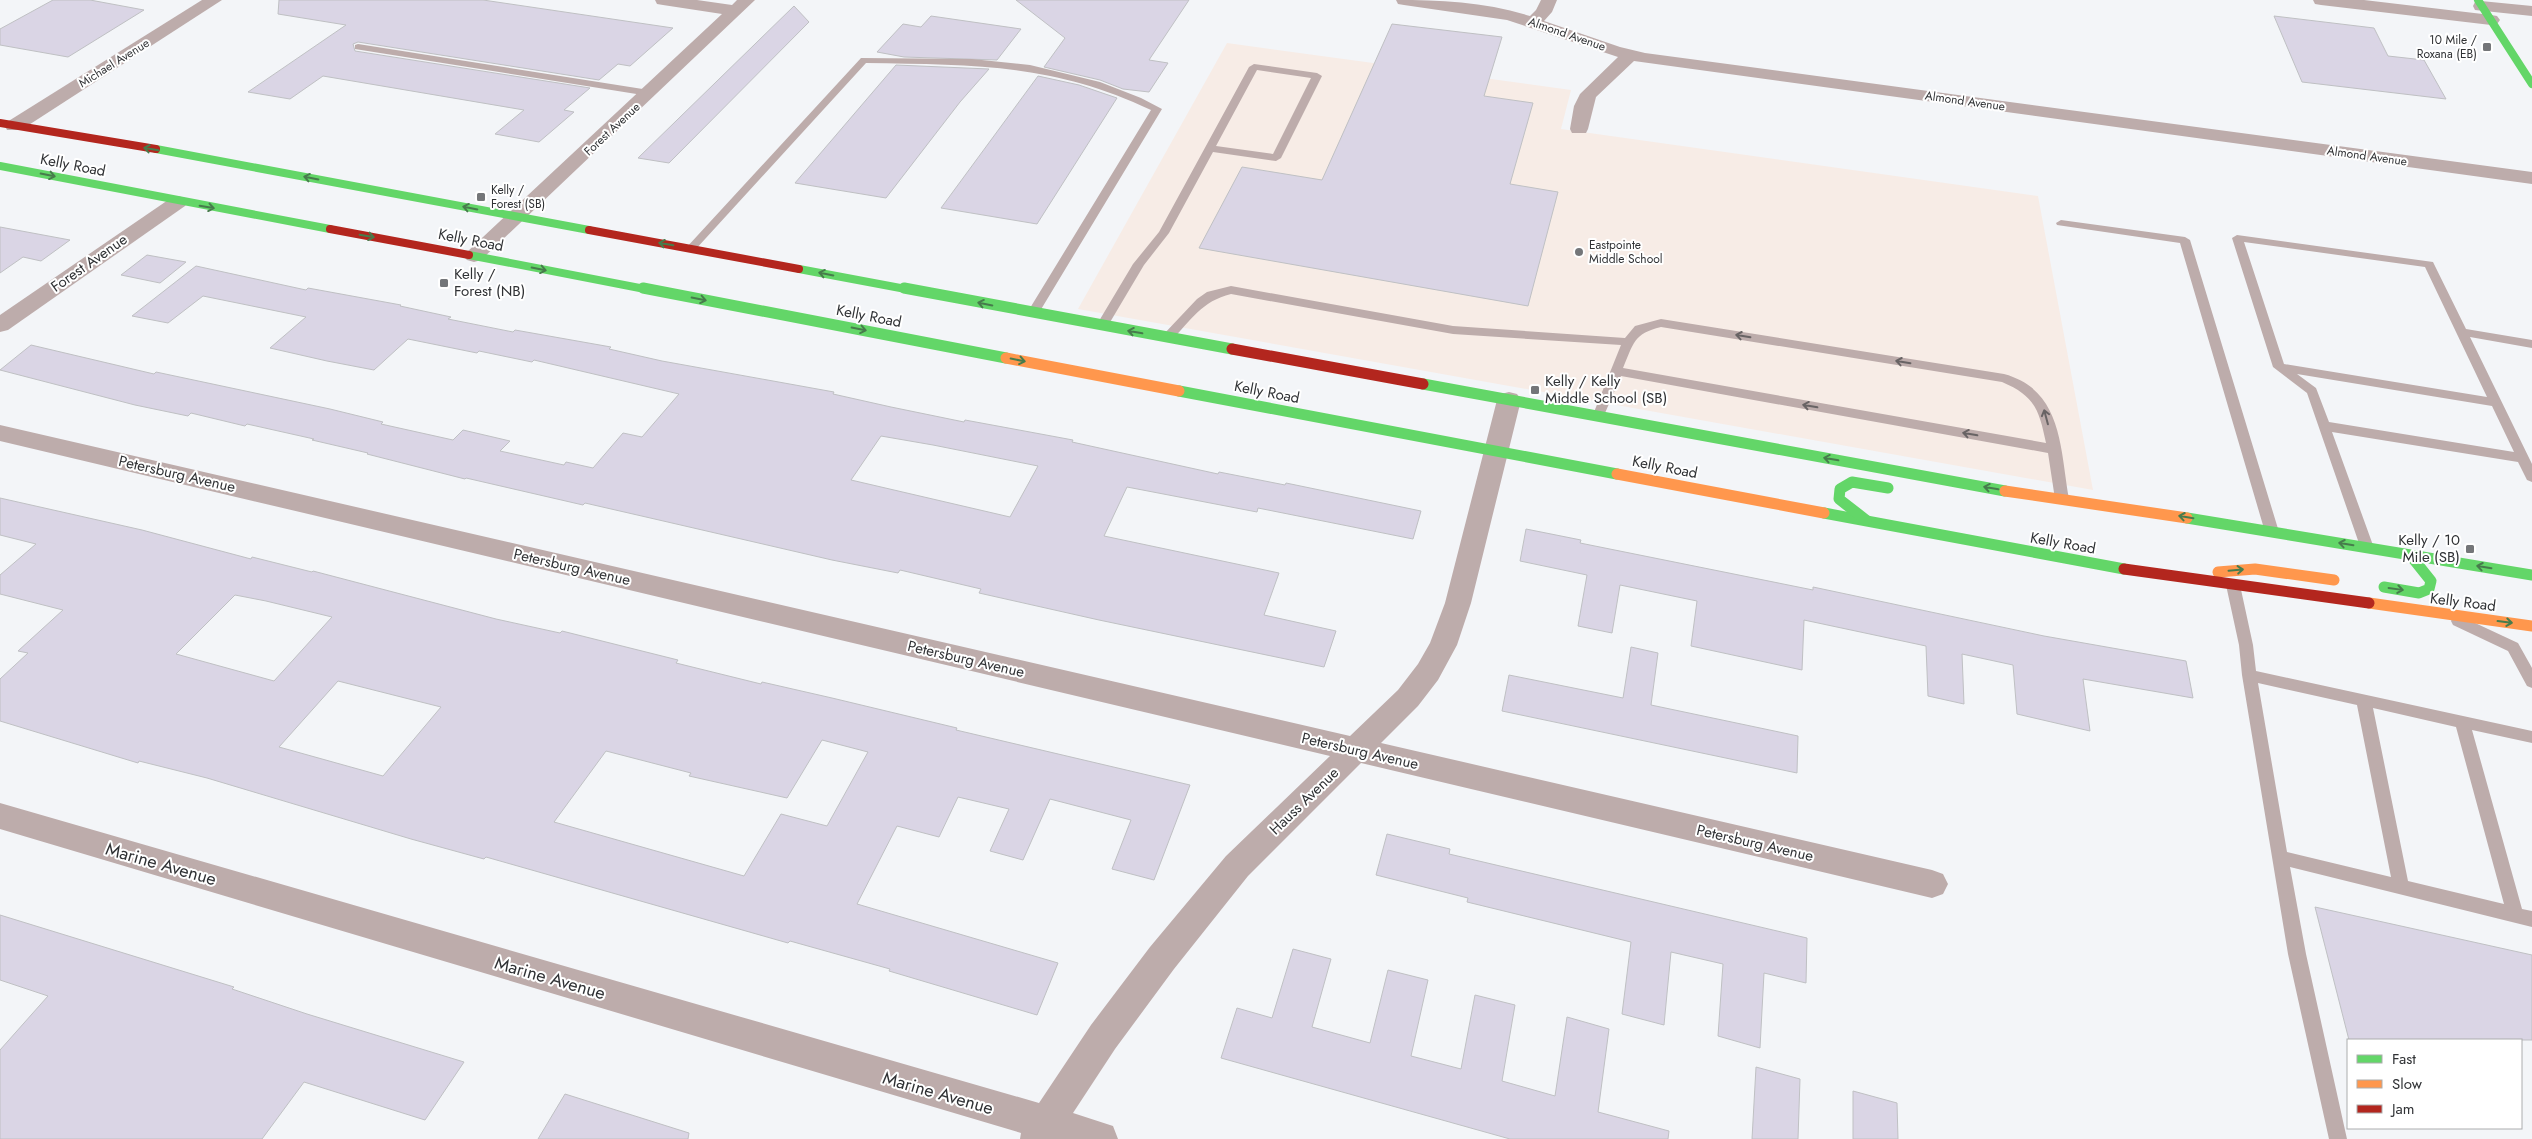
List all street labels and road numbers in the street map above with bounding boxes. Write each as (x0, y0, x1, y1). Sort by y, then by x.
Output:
street label: Almond Avenue (1526, 12, 1608, 56)
street label: Michael Avenue (75, 34, 153, 92)
street label: Almond Avenue (1924, 86, 2006, 116)
street label: Forest Avenue (580, 98, 644, 160)
street label: Almond Avenue (2326, 141, 2408, 171)
street label: Kelly Road (38, 148, 108, 182)
street label: Kelly Road (436, 223, 506, 257)
street label: Forest Avenue (46, 228, 132, 297)
street label: Kelly Road (834, 299, 904, 333)
street label: Kelly Road (1232, 375, 1302, 409)
street label: Petersburg Avenue (116, 450, 238, 498)
street label: Kelly Road (1630, 450, 1700, 484)
street label: Kelly Road (2029, 526, 2097, 560)
street label: Petersburg Avenue (511, 543, 633, 591)
street label: Kelly Road (2429, 587, 2497, 617)
street label: Petersburg Avenue (905, 635, 1027, 683)
street label: Petersburg Avenue (1299, 727, 1421, 775)
street label: Hauss Avenue (1264, 762, 1344, 840)
street label: Petersburg Avenue (1694, 819, 1816, 867)
street label: Marine Avenue (102, 836, 220, 892)
street label: Marine Avenue (491, 950, 609, 1006)
street label: Marine Avenue (879, 1065, 997, 1121)

